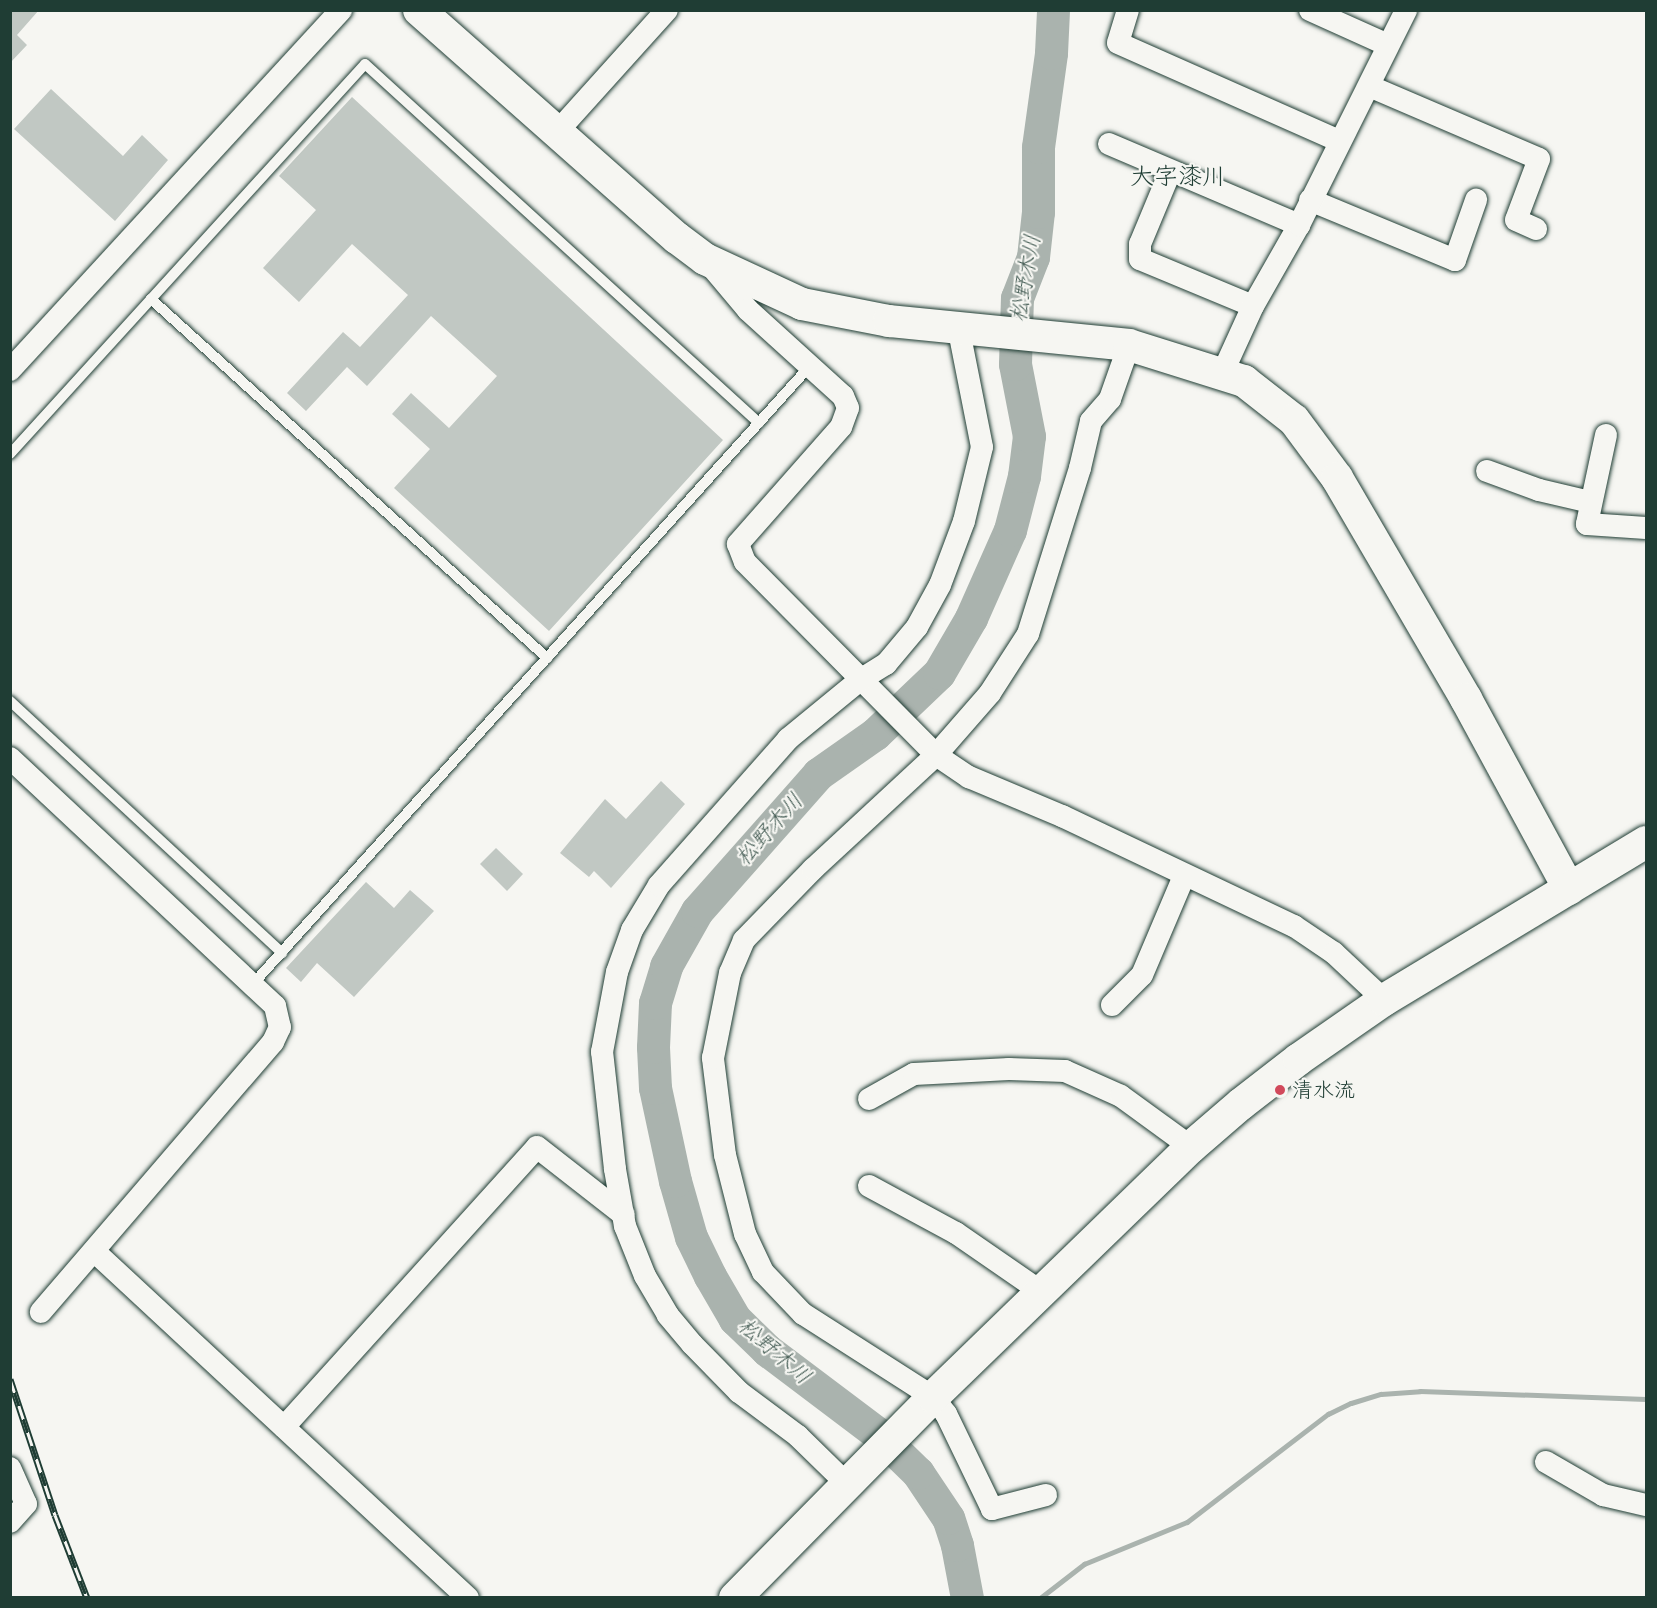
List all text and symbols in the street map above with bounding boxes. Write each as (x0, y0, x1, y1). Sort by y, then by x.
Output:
district label: 大字漆川 (1130, 162, 1226, 190)
water label: 松野木川 (1004, 232, 1046, 324)
water label: 松野木川 (730, 787, 808, 871)
place label: 清水流 (1292, 1077, 1355, 1103)
marker: 清水流 (1273, 1083, 1287, 1097)
water label: 松野木川 (733, 1312, 817, 1390)

